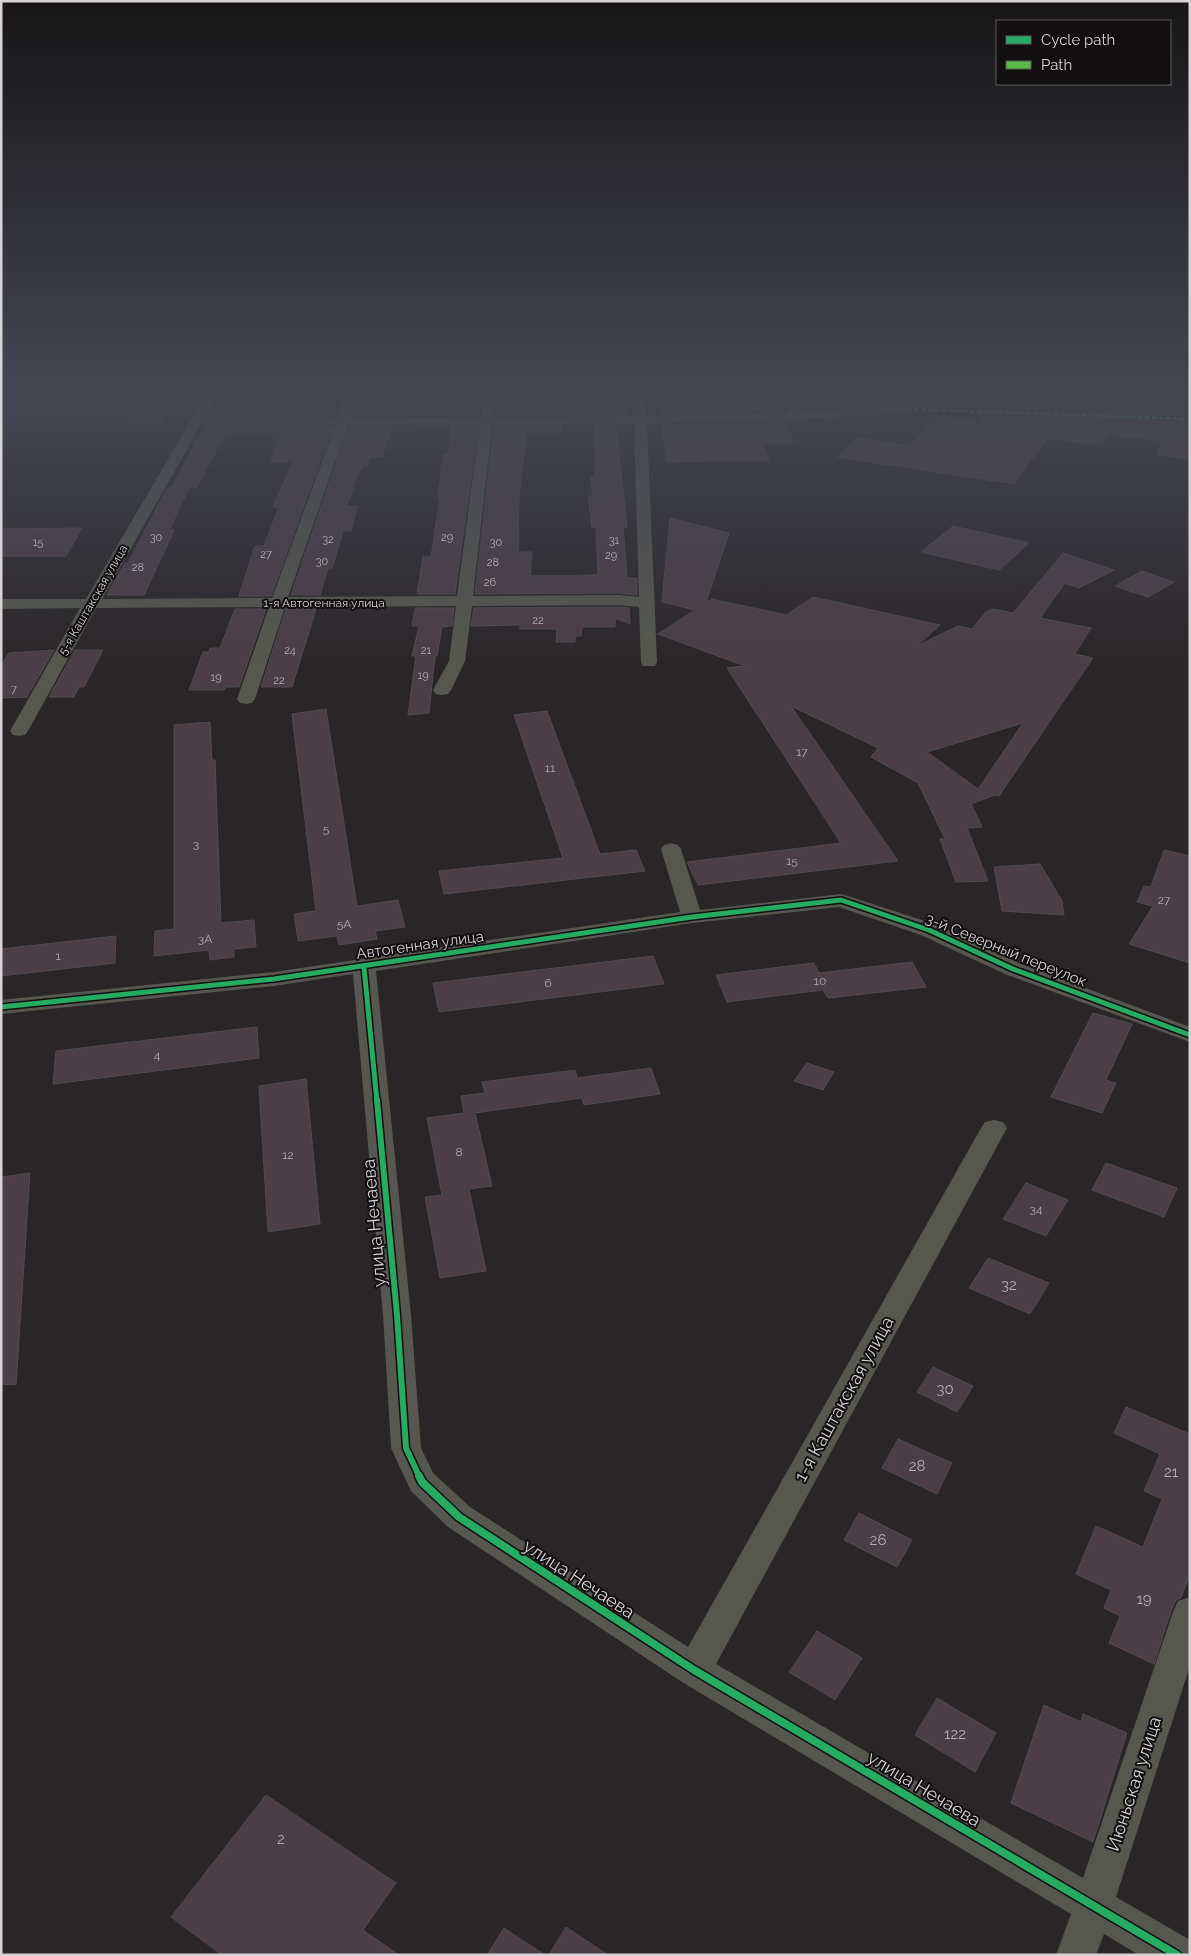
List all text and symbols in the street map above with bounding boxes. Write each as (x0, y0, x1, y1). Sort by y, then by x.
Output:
legend (996, 20, 1171, 85)
text: Cycle path (1041, 31, 1115, 49)
text: Path (1041, 56, 1072, 74)
house number: 30 (150, 531, 163, 544)
house number: 29 (441, 531, 453, 544)
house number: 32 (322, 533, 334, 546)
house number: 31 (609, 534, 620, 547)
house number: 15 (33, 536, 43, 549)
house number: 30 (490, 536, 503, 549)
street label: 5-я Каштакская улица (56, 542, 130, 658)
house number: 27 (260, 548, 272, 561)
house number: 29 (605, 549, 617, 562)
house number: 30 (316, 555, 329, 568)
house number: 28 (487, 556, 499, 569)
house number: 28 (132, 561, 144, 574)
house number: 26 (484, 576, 497, 589)
street label: 1-я Автогенная улица (263, 596, 385, 610)
house number: 22 (532, 614, 544, 627)
house number: 24 (284, 644, 296, 657)
house number: 21 (421, 644, 432, 657)
house number: 19 (417, 669, 429, 682)
house number: 19 (210, 671, 222, 684)
house number: 22 (273, 674, 285, 687)
house number: 7 (11, 683, 17, 696)
house number: 17 (796, 745, 808, 759)
house number: 11 (545, 761, 555, 775)
house number: 5 (323, 822, 330, 836)
house number: 3 (193, 837, 199, 851)
house number: 15 (786, 854, 798, 868)
house number: 27 (1158, 893, 1171, 907)
street label: 3-й Северный переулок (923, 909, 1090, 991)
house number: 5А (337, 917, 351, 931)
street label: Автогенная улица (355, 927, 485, 963)
house number: 3А (198, 932, 212, 946)
house number: 1 (55, 949, 61, 963)
house number: 10 (814, 974, 826, 988)
house number: 6 (544, 976, 552, 990)
house number: 4 (154, 1048, 161, 1062)
house number: 8 (455, 1145, 463, 1159)
house number: 12 (282, 1148, 294, 1162)
street label: улица Нечаева (357, 1158, 390, 1288)
house number: 34 (1030, 1202, 1043, 1216)
house number: 32 (1001, 1276, 1017, 1294)
street label: 1-я Каштакская улица (789, 1313, 898, 1485)
house number: 30 (936, 1380, 954, 1398)
house number: 28 (909, 1457, 925, 1475)
house number: 21 (1164, 1463, 1179, 1481)
house number: 26 (870, 1531, 886, 1549)
street label: улица Нечаева (520, 1535, 639, 1622)
house number: 19 (1136, 1590, 1152, 1608)
street label: Июньская улица (1102, 1714, 1165, 1854)
house number: 122 (944, 1725, 966, 1743)
street label: улица Нечаева (864, 1747, 985, 1831)
house number: 2 (277, 1830, 285, 1848)

